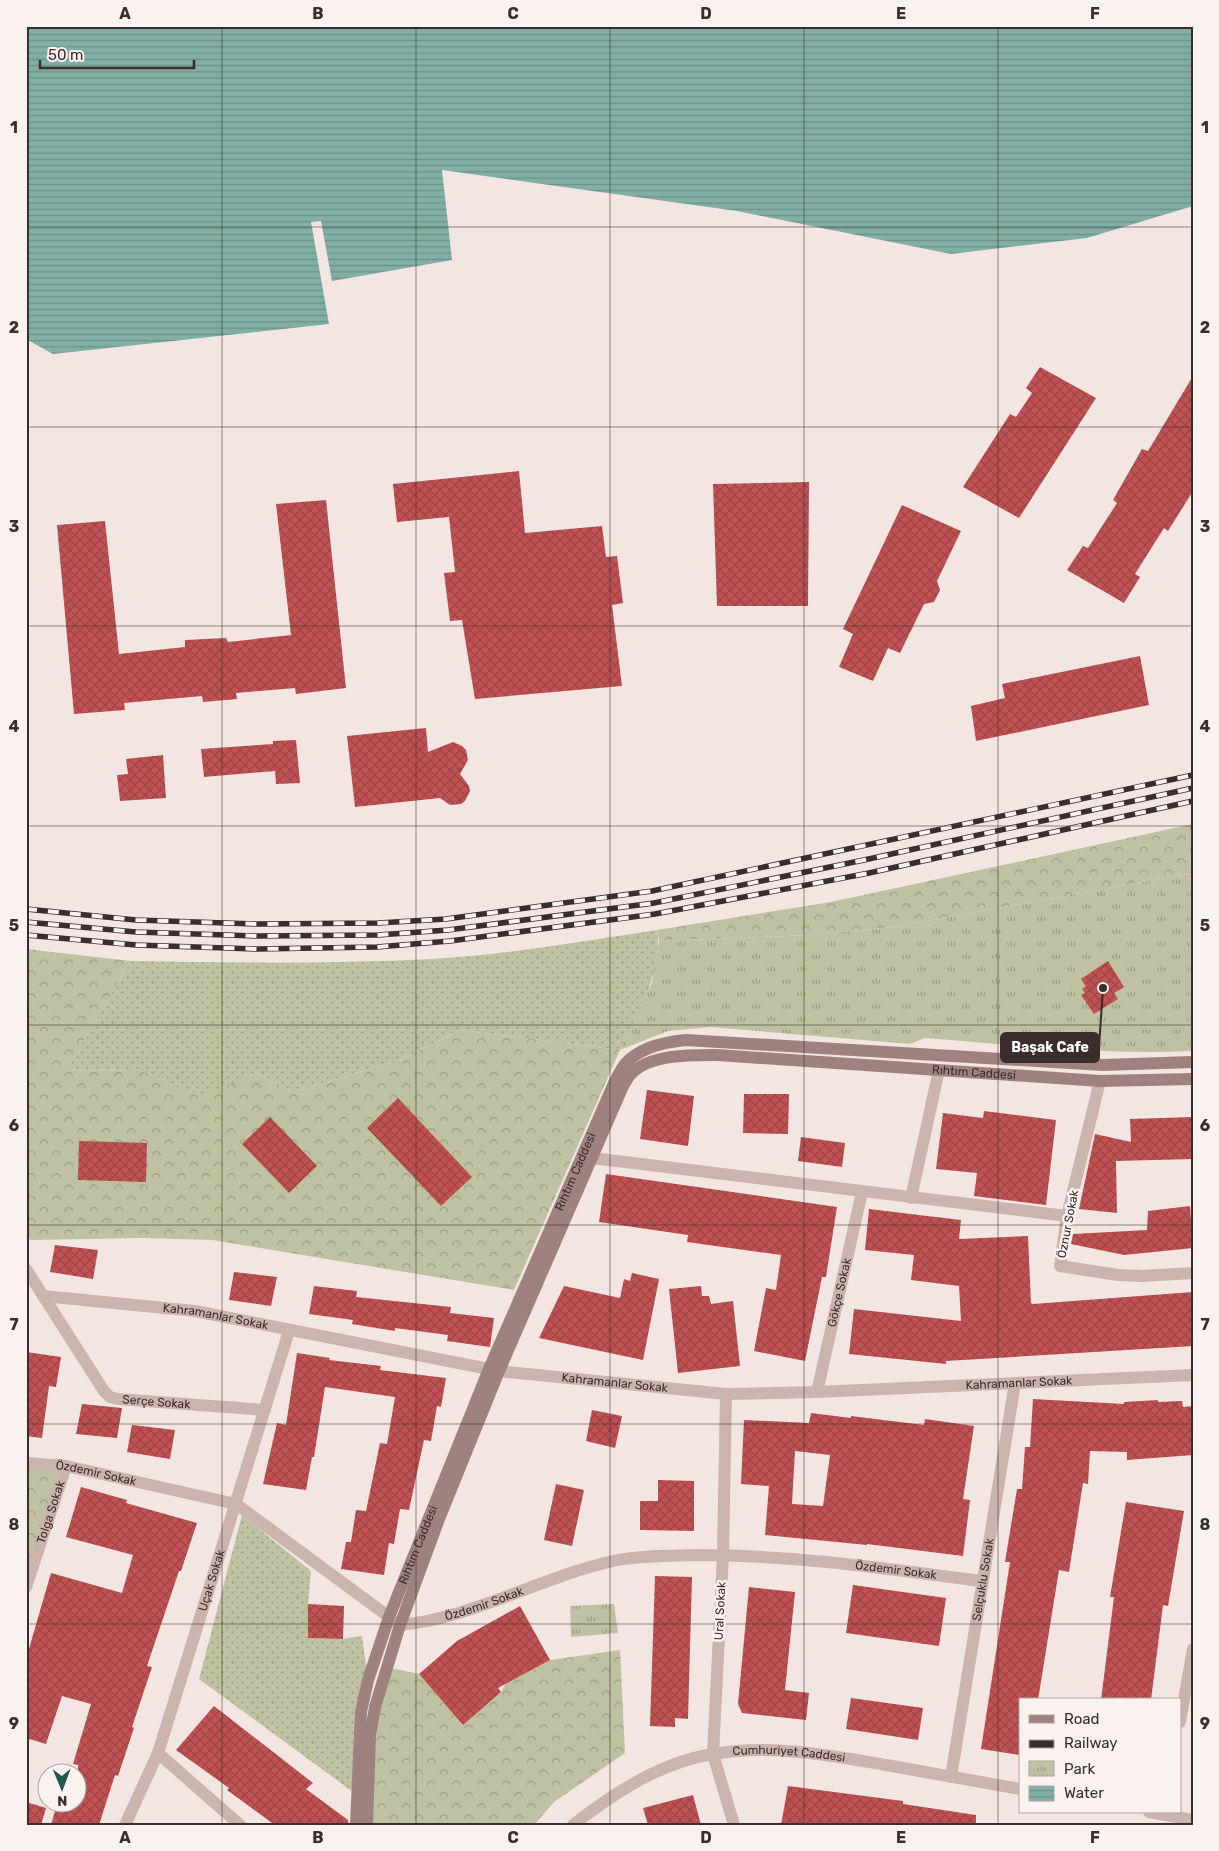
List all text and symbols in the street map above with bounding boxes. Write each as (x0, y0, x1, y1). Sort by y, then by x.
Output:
text: A (119, 4, 131, 23)
text: B (312, 4, 324, 23)
text: C (507, 4, 519, 23)
text: D (700, 4, 712, 23)
text: E (896, 4, 906, 23)
text: F (1090, 4, 1100, 23)
scale bar (40, 38, 194, 70)
text: 50 m (48, 46, 83, 64)
text: 1 (10, 118, 18, 137)
text: 1 (1201, 118, 1209, 137)
text: 2 (9, 318, 19, 337)
text: 2 (1200, 318, 1210, 337)
text: 3 (9, 517, 19, 536)
text: 3 (1200, 517, 1210, 536)
text: 4 (9, 717, 20, 736)
text: 4 (1200, 717, 1211, 736)
text: 5 (9, 916, 19, 935)
text: 5 (1200, 916, 1210, 935)
callout: Başak Cafe (1001, 1033, 1099, 1062)
text: Başak Cafe (1011, 1039, 1089, 1056)
street label: Rıhtım Caddesi (932, 1063, 1016, 1082)
text: 6 (9, 1116, 19, 1135)
text: 6 (1200, 1116, 1210, 1135)
street label: Rıhtım Caddesi (552, 1130, 599, 1213)
street label: Öznur Sokak (1055, 1188, 1082, 1259)
street label: Gökçe Sokak (825, 1256, 854, 1328)
street label: Kahramanlar Sokak (162, 1301, 270, 1332)
text: 7 (9, 1315, 19, 1334)
text: 7 (1200, 1315, 1210, 1334)
street label: Kahramanlar Sokak (561, 1370, 669, 1395)
street label: Kahramanlar Sokak (965, 1373, 1073, 1392)
street label: Serçe Sokak (122, 1392, 192, 1411)
street label: Özdemir Sokak (55, 1458, 139, 1489)
street label: Tolga Sokak (34, 1478, 68, 1545)
street label: Rıhtım Caddesi (396, 1503, 440, 1586)
text: 8 (9, 1515, 20, 1534)
text: 8 (1200, 1515, 1211, 1534)
street label: Selçuklu Sokak (969, 1536, 997, 1622)
street label: Uçak Sokak (195, 1547, 228, 1613)
street label: Özdemir Sokak (854, 1558, 938, 1582)
street label: Ural Sokak (711, 1581, 729, 1641)
street label: Özdemir Sokak (443, 1584, 526, 1624)
legend (1019, 1698, 1182, 1814)
text: Road (1064, 1710, 1100, 1728)
text: 9 (9, 1714, 19, 1733)
text: 9 (1200, 1714, 1210, 1733)
text: Railway (1064, 1734, 1118, 1752)
street label: Cumhuriyet Caddesi (732, 1743, 847, 1765)
text: Park (1064, 1760, 1095, 1778)
north arrow (38, 1764, 88, 1814)
text: Water (1064, 1784, 1104, 1802)
text: N (57, 1792, 67, 1809)
text: A (119, 1828, 131, 1847)
text: B (312, 1828, 324, 1847)
text: C (507, 1828, 519, 1847)
text: D (700, 1828, 712, 1847)
text: E (896, 1828, 906, 1847)
text: F (1090, 1828, 1100, 1847)

